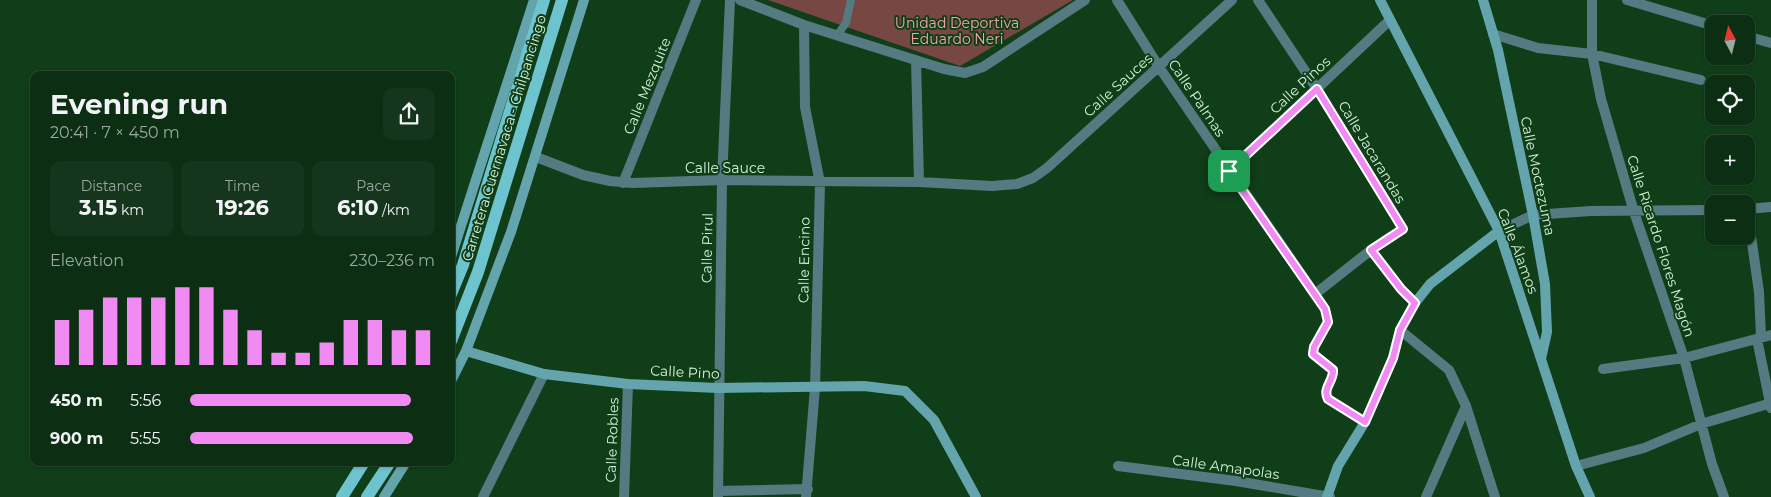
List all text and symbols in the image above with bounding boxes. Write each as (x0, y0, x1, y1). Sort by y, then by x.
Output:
street label: Carretera Cuernavaca - Chilpancingo (458, 12, 550, 263)
park label: Unidad Deportiva Eduardo Neri (895, 14, 1019, 48)
north arrow (1705, 15, 1755, 65)
map controls (1705, 15, 1755, 245)
street label: Calle Mezquite (619, 35, 675, 137)
street label: Calle Sauces (1080, 49, 1156, 121)
street label: Calle Pinos (1266, 52, 1334, 118)
street label: Calle Palmas (1164, 56, 1230, 140)
button: locate (1705, 75, 1755, 125)
text: Evening run (50, 87, 228, 121)
button: share (383, 88, 435, 140)
street label: Calle Jacarandas (1334, 97, 1410, 207)
street label: Calle Moctezuma (1517, 115, 1559, 237)
text: 20:41 · 7 × 450 m (50, 123, 180, 142)
button: + (1705, 135, 1755, 185)
pin (1208, 150, 1250, 192)
street label: Calle Ricardo Flores Magón (1623, 153, 1699, 339)
icon: arrive (1215, 157, 1243, 185)
street label: Calle Sauce (685, 159, 765, 177)
text: Distance (81, 177, 142, 195)
text: Time (225, 177, 260, 195)
text: Pace (356, 177, 391, 195)
text: 3.15 (79, 195, 117, 220)
text: 19:26 (216, 195, 269, 220)
text: 6:10 (337, 195, 378, 220)
button: − (1705, 195, 1755, 245)
text: km (117, 201, 144, 219)
text: /km (378, 201, 410, 219)
street label: Calle Álamos (1493, 206, 1543, 297)
street label: Calle Pirul (697, 213, 717, 283)
street label: Calle Encino (794, 216, 814, 303)
text: Elevation (50, 251, 124, 270)
text: 230–236 m (349, 251, 435, 270)
street label: Calle Pino (650, 361, 721, 383)
text: 450 m (50, 391, 103, 410)
text: 5:56 (130, 391, 161, 410)
street label: Calle Robles (602, 397, 622, 483)
text: 900 m (50, 429, 103, 448)
text: 5:55 (130, 429, 160, 448)
street label: Calle Amapolas (1171, 451, 1281, 483)

